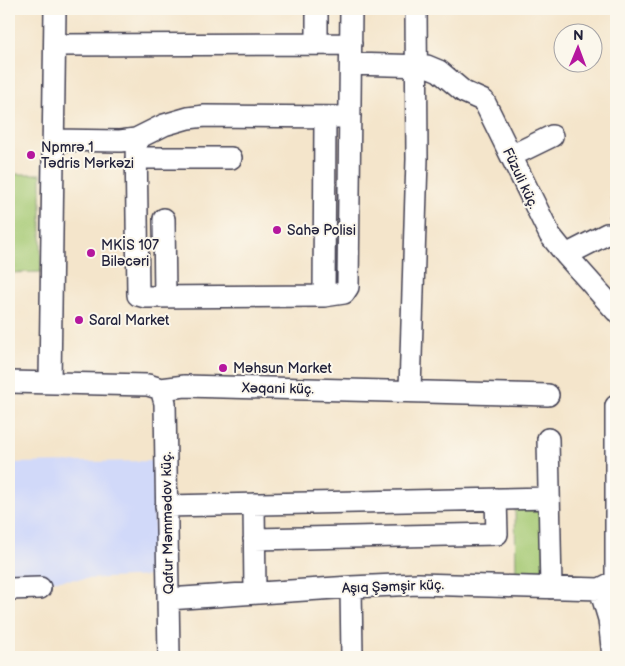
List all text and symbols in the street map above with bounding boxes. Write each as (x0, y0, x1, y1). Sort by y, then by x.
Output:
north arrow (552, 22, 602, 72)
text: N (573, 27, 584, 44)
place label: Npmrə 1 Tədris Mərkəzi (41, 139, 134, 172)
street label: Füzuli küç. (499, 145, 542, 212)
marker: Npmrə 1 Tədris Mərkəzi (25, 149, 37, 161)
place label: Sahə Polisi (287, 222, 356, 239)
marker: Sahə Polisi (271, 224, 283, 236)
place label: MKİS 107 Biləcəri (101, 236, 159, 270)
marker: MKİS 107 Biləcəri (85, 247, 97, 259)
place label: Saral Market (89, 312, 170, 329)
marker: Saral Market (73, 314, 85, 326)
place label: Məhsun Market (233, 360, 333, 377)
marker: Məhsun Market (217, 362, 229, 374)
street label: Xəqani küç. (241, 379, 314, 398)
street label: Qafur Məmmədov küç. (158, 451, 177, 594)
street label: Aşıq Şəmşir küç. (342, 576, 445, 597)

